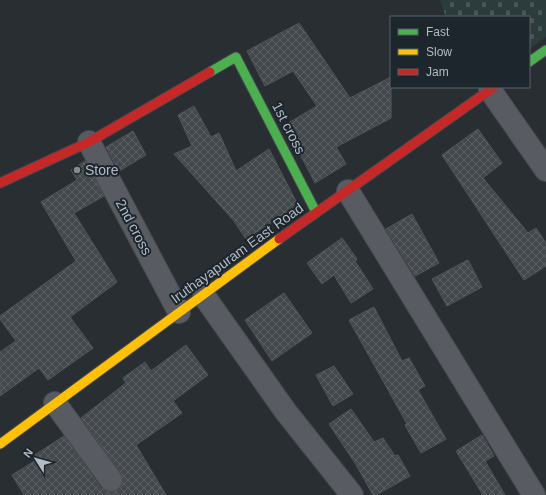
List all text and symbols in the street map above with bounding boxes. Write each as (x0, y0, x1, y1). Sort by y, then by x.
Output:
legend (390, 16, 530, 88)
text: Fast (426, 25, 450, 39)
text: Slow (426, 45, 452, 59)
text: Jam (426, 65, 449, 79)
street label: 1st cross (269, 99, 309, 157)
place label: Store (85, 162, 119, 178)
marker: Store (72, 165, 82, 175)
street label: 2nd cross (113, 196, 155, 258)
street label: Iruthayapuram East Road (168, 200, 306, 306)
north arrow (16, 439, 56, 479)
text: N (21, 446, 35, 460)

